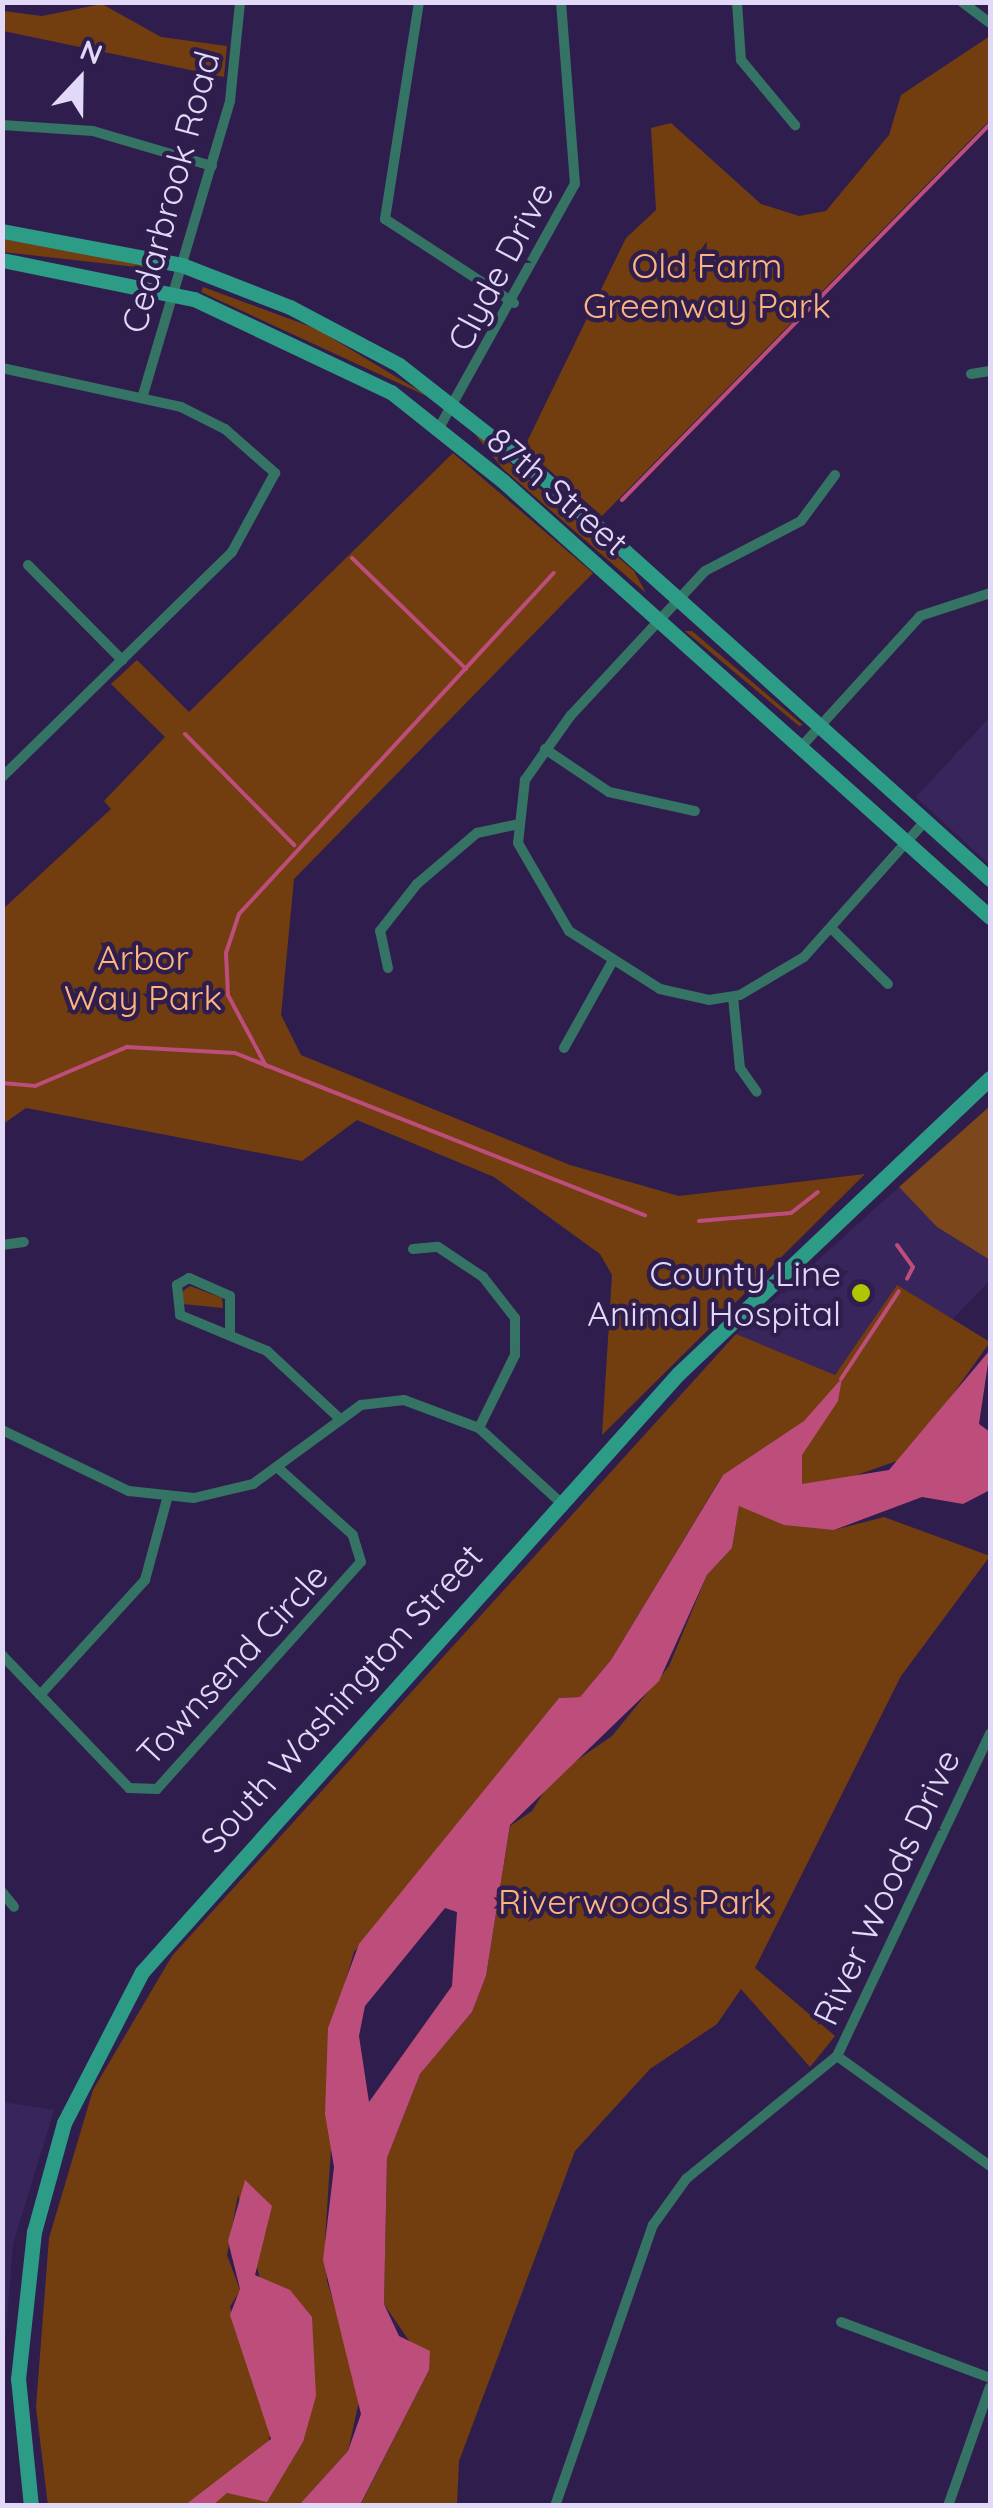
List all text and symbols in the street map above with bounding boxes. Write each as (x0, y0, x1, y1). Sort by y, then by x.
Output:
north arrow (30, 30, 130, 130)
text: N (75, 32, 108, 72)
street label: Cedarbrook Road (112, 47, 228, 337)
street label: Clyde Drive (438, 175, 562, 357)
park label: Old Farm Greenway Park (583, 244, 831, 326)
street label: 87th Street (479, 418, 637, 564)
park label: Arbor Way Park (64, 936, 222, 1018)
place label: County Line Animal Hospital (587, 1252, 841, 1334)
marker: County Line Animal Hospital (850, 1282, 872, 1304)
street label: South Washington Street (191, 1535, 491, 1861)
street label: Townsend Circle (128, 1554, 336, 1774)
street label: River Woods Drive (804, 1743, 968, 2031)
park label: Riverwoods Park (498, 1880, 772, 1922)

